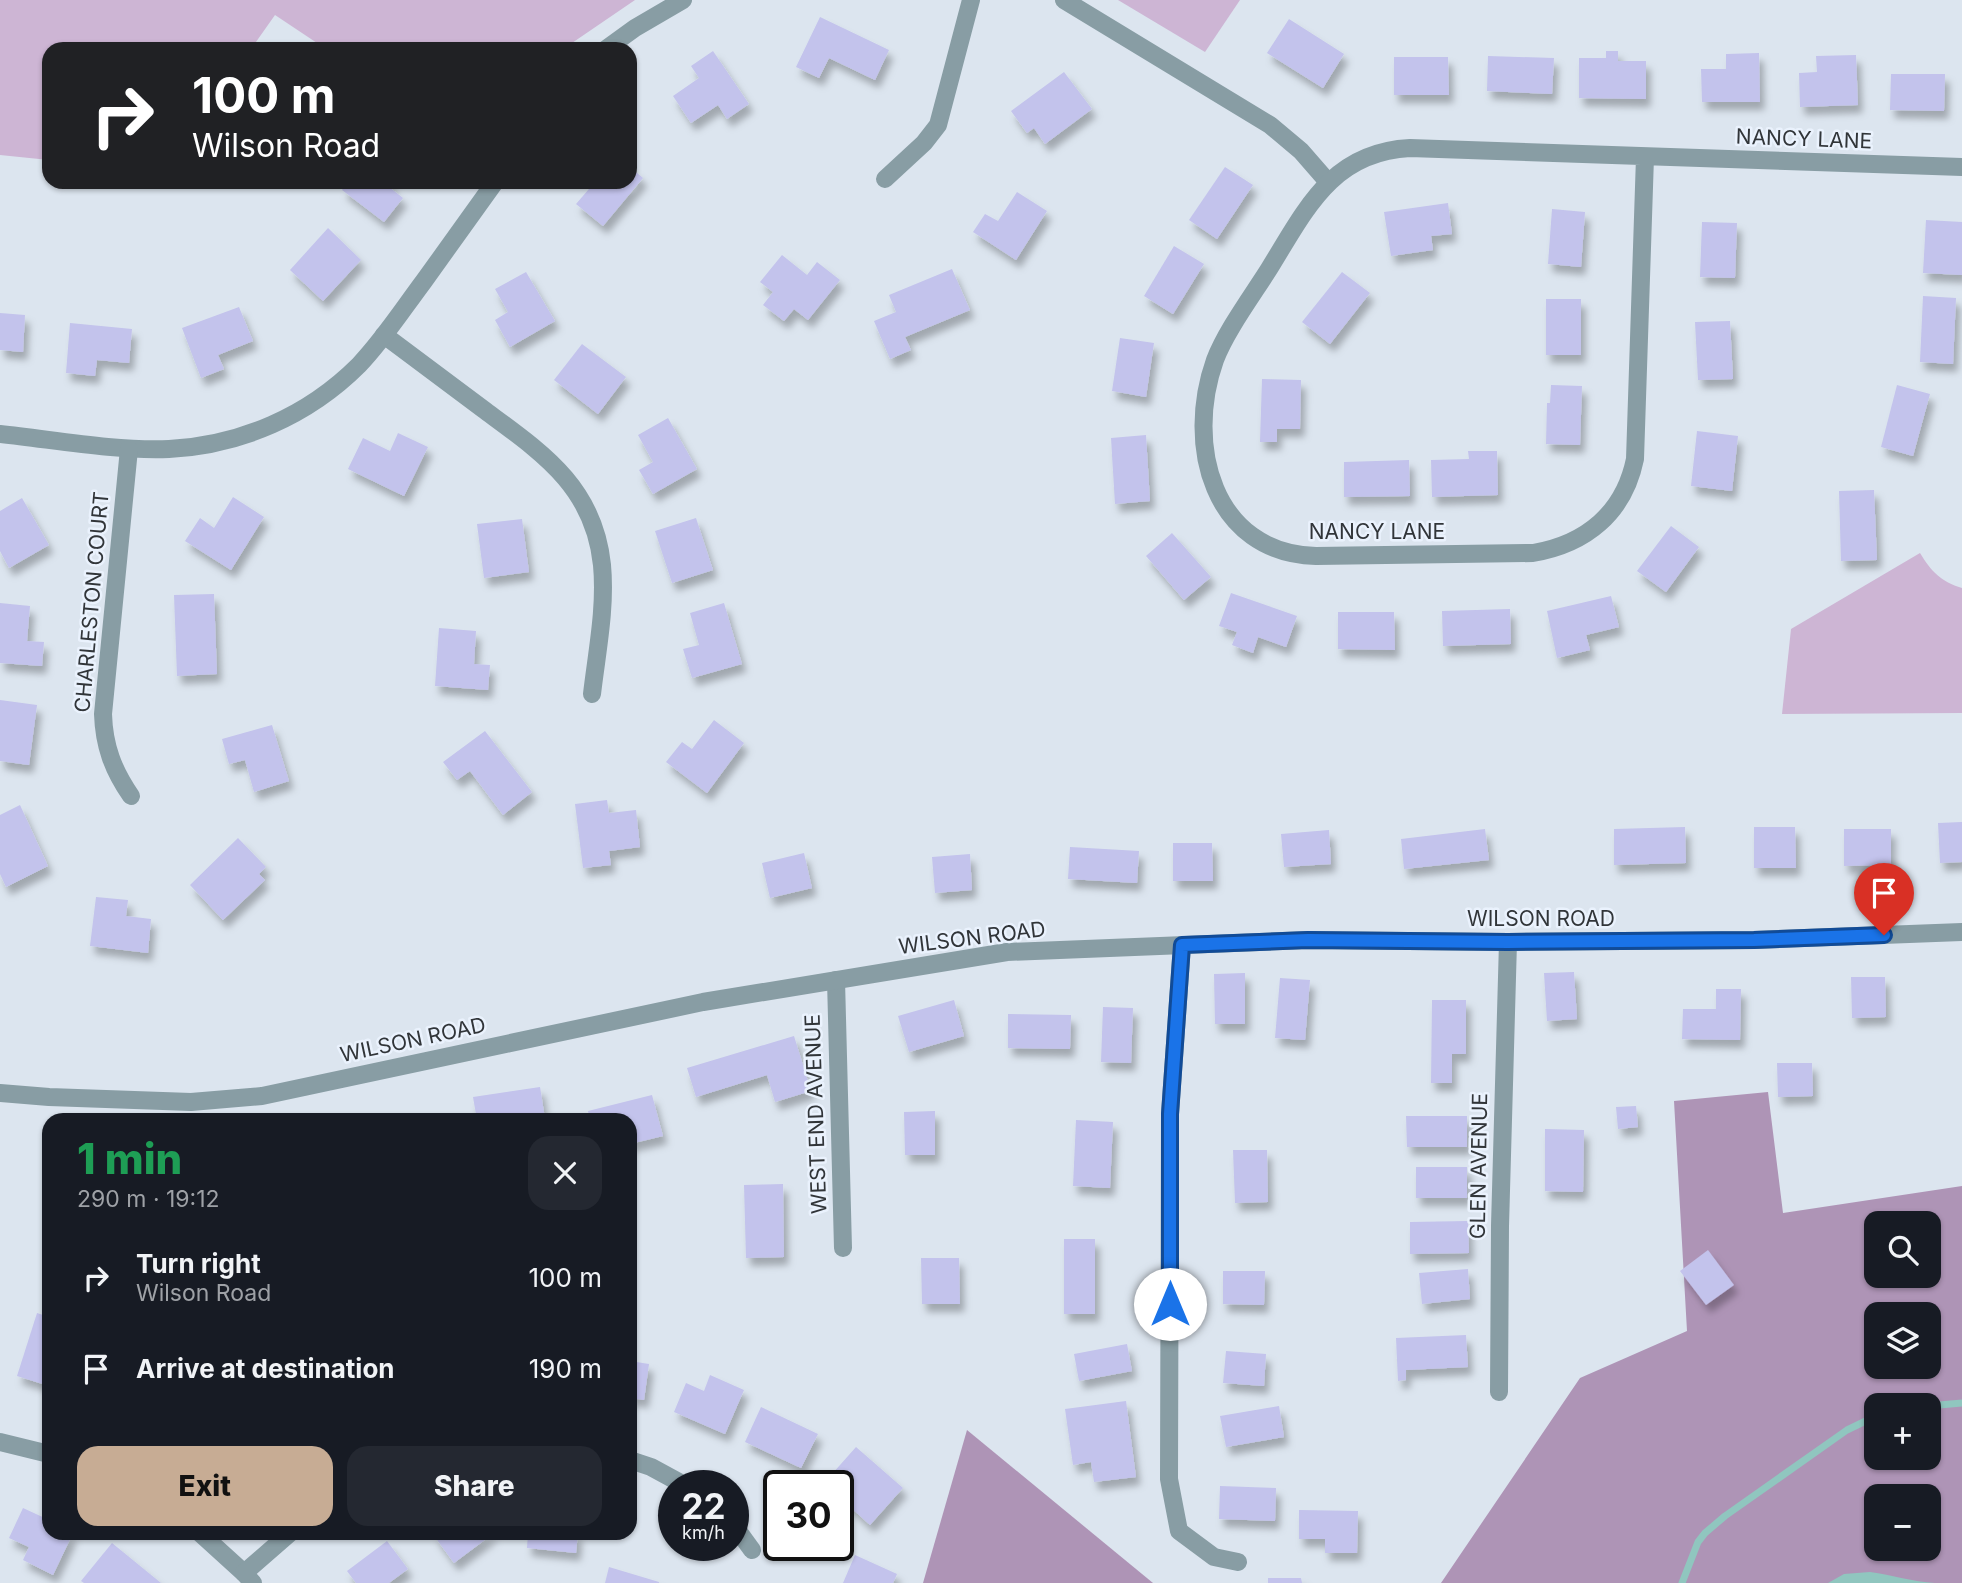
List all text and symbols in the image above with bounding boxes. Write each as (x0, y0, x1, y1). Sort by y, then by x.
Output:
text: 100 m (192, 66, 336, 125)
icon: right (77, 70, 168, 161)
street label: NANCY LANE (1735, 124, 1873, 153)
text: Wilson Road (192, 126, 380, 165)
street label: CHARLESTON COURT (69, 490, 114, 713)
street label: NANCY LANE (1309, 519, 1445, 544)
pin (1854, 863, 1914, 935)
icon: arrive (1865, 874, 1903, 912)
street label: WILSON ROAD (1467, 906, 1615, 931)
street label: WILSON ROAD (897, 916, 1047, 959)
street label: WILSON ROAD (338, 1012, 488, 1067)
street label: WEST END AVENUE (800, 1014, 831, 1214)
street label: GLEN AVENUE (1465, 1093, 1492, 1239)
text: 1 min (77, 1133, 182, 1184)
button: close (528, 1136, 602, 1210)
text: 290 m · 19:12 (77, 1185, 220, 1213)
map controls (1864, 1211, 1941, 1561)
button: search (1864, 1211, 1941, 1288)
text: Turn right (136, 1248, 261, 1279)
icon: right (77, 1259, 115, 1297)
text: 100 m (529, 1262, 602, 1293)
position arrow (1133, 1267, 1207, 1341)
text: Wilson Road (136, 1279, 271, 1307)
button: layers (1864, 1302, 1941, 1379)
icon: arrive (77, 1350, 115, 1388)
text: Arrive at destination (136, 1353, 395, 1384)
text: 190 m (529, 1353, 602, 1384)
button: + (1864, 1393, 1941, 1470)
button: Exit (77, 1446, 333, 1526)
button: Share (347, 1446, 602, 1526)
speed limit sign: 30 (763, 1470, 854, 1561)
button: − (1864, 1484, 1941, 1561)
text: 22 (681, 1485, 726, 1527)
text: km/h (682, 1522, 725, 1543)

